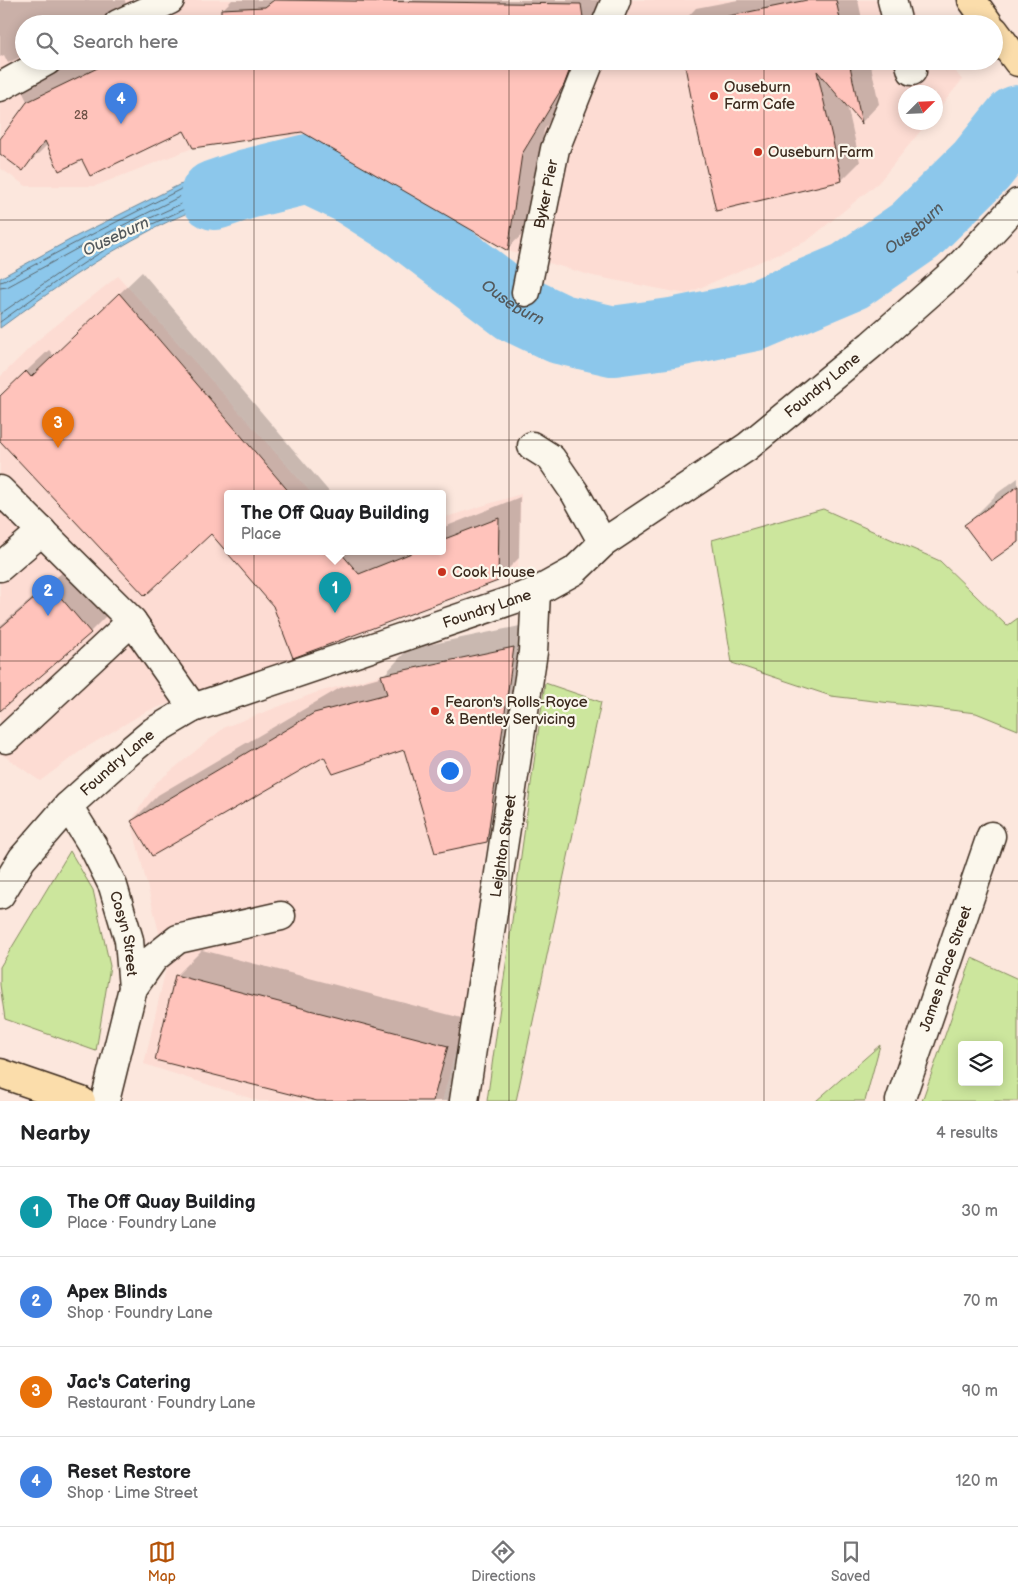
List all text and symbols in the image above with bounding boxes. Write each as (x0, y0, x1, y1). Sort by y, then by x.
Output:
search box (15, 15, 1003, 70)
icon: search (33, 29, 61, 57)
text: Search here (73, 31, 178, 54)
place label: Ouseburn Farm Cafe (724, 78, 795, 114)
pin: 4 (105, 83, 137, 124)
north arrow (898, 85, 943, 130)
marker: Ouseburn Farm Cafe (708, 90, 720, 102)
house number: 28 (74, 108, 88, 123)
place label: Ouseburn Farm (768, 143, 873, 162)
marker: Ouseburn Farm (752, 146, 764, 158)
street label: Byker Pier (530, 157, 562, 230)
water label: Ouseburn (881, 199, 948, 259)
water label: Ouseburn (80, 213, 152, 261)
water label: Ouseburn (477, 275, 547, 330)
street label: Foundry Lane (780, 348, 864, 422)
pin: 3 (42, 407, 74, 448)
popup (224, 490, 446, 555)
text: The Off Quay Building (241, 502, 429, 525)
text: Place (241, 525, 281, 544)
place label: Cook House (452, 563, 535, 582)
marker: Cook House (436, 566, 448, 578)
pin: 1 (319, 572, 351, 613)
pin: 2 (32, 575, 64, 616)
street label: Foundry Lane (440, 585, 534, 632)
place label: Fearon's Rolls-Royce & Bentley Servicing (445, 693, 588, 729)
marker: Fearon's Rolls-Royce & Bentley Servicing (429, 705, 441, 717)
street label: Foundry Lane (76, 725, 158, 800)
your location (437, 758, 463, 784)
street label: Leighton Street (486, 793, 521, 899)
street label: Cosyn Street (105, 889, 142, 977)
street label: James Place Street (915, 903, 976, 1034)
map controls (958, 1041, 1003, 1086)
button: layers (958, 1041, 1003, 1086)
text: Nearby (20, 1121, 90, 1146)
text: 4 results (936, 1124, 998, 1143)
text: The Off Quay Building (67, 1191, 255, 1214)
text: 1 (33, 1202, 39, 1221)
text: 30 m (961, 1202, 998, 1221)
text: Place · Foundry Lane (67, 1214, 216, 1233)
text: Apex Blinds (67, 1281, 167, 1304)
text: 2 (31, 1292, 41, 1311)
text: 70 m (963, 1292, 998, 1311)
text: Shop · Foundry Lane (67, 1304, 213, 1323)
text: Jac's Catering (67, 1371, 191, 1394)
text: 3 (31, 1382, 41, 1401)
text: 90 m (962, 1382, 998, 1401)
text: Restaurant · Foundry Lane (67, 1394, 256, 1413)
text: Reset Restore (67, 1461, 191, 1484)
text: 4 (31, 1472, 41, 1491)
text: 120 m (955, 1472, 998, 1491)
text: Shop · Lime Street (67, 1484, 198, 1503)
tab: Map (148, 1538, 176, 1585)
tab: Directions (471, 1538, 536, 1585)
tab: Saved (831, 1538, 870, 1585)

